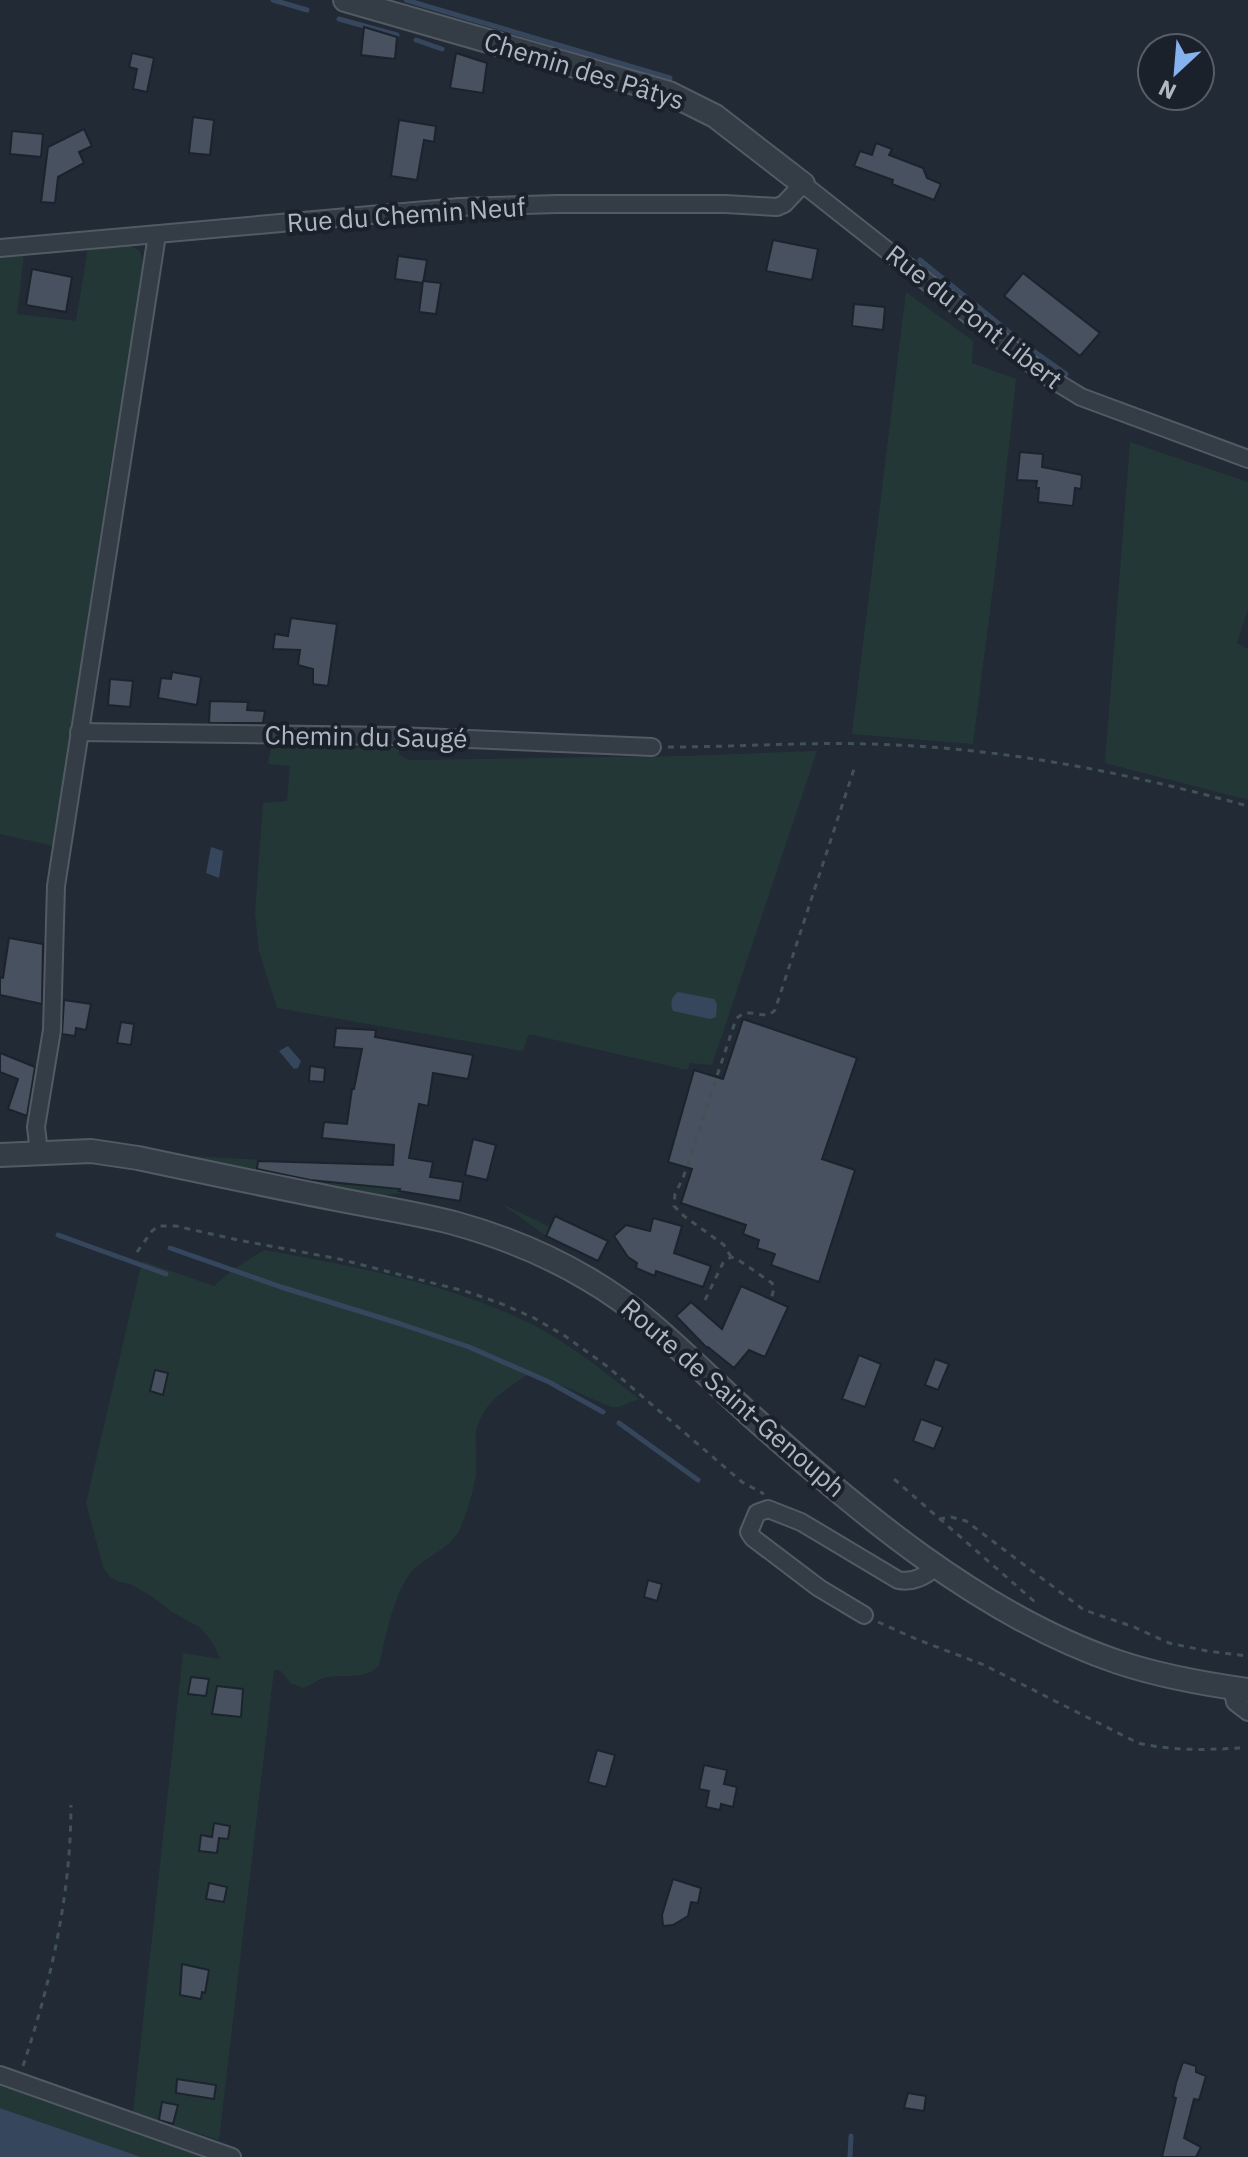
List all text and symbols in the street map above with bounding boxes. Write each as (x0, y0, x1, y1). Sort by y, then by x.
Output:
street label: Chemin des Pâtys (480, 23, 688, 117)
north arrow (1136, 32, 1216, 112)
text: N (1153, 74, 1181, 107)
street label: Rue du Chemin Neuf (286, 189, 526, 239)
street label: Rue du Pont Libert (879, 237, 1070, 396)
street label: Chemin du Saugé (264, 717, 468, 755)
street label: Route de Saint-Genouph (614, 1290, 853, 1504)

